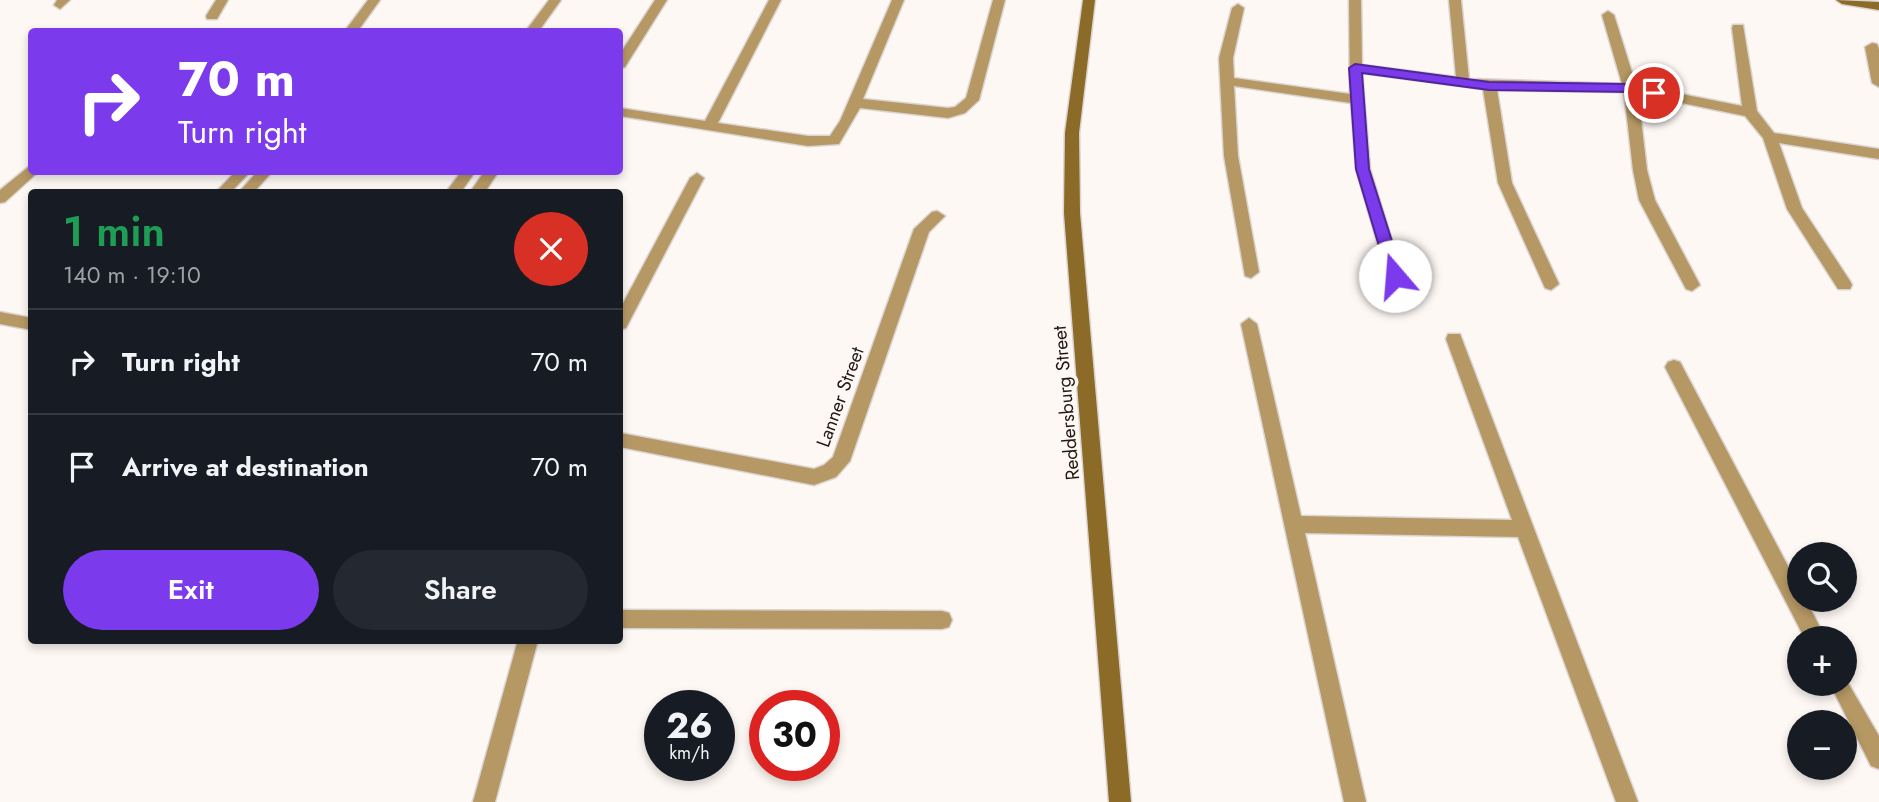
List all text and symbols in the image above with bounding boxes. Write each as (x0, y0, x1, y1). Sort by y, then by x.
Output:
text: 70 m (178, 44, 295, 114)
icon: right (63, 56, 154, 147)
pin (1624, 63, 1684, 123)
icon: arrive (1635, 74, 1673, 112)
text: Turn right (178, 109, 307, 155)
text: 1 min (63, 201, 165, 262)
button: close (514, 212, 588, 286)
position arrow (1358, 239, 1432, 313)
text: 140 m · 19:10 (63, 258, 201, 292)
street label: Reddersburg Street (1046, 324, 1086, 481)
icon: right (63, 343, 101, 381)
text: Turn right (122, 343, 240, 381)
text: 70 m (531, 343, 588, 381)
street label: Lanner Street (809, 343, 871, 451)
icon: arrive (63, 448, 101, 486)
text: Arrive at destination (122, 448, 369, 486)
text: 70 m (531, 448, 588, 486)
map controls (1787, 542, 1857, 780)
button: search (1787, 542, 1857, 612)
button: Exit (63, 550, 319, 630)
button: Share (333, 550, 588, 630)
button: + (1787, 626, 1857, 696)
speed limit sign: 30 (749, 690, 840, 781)
text: 26 (666, 701, 713, 751)
button: − (1787, 710, 1857, 780)
text: km/h (669, 740, 710, 766)

